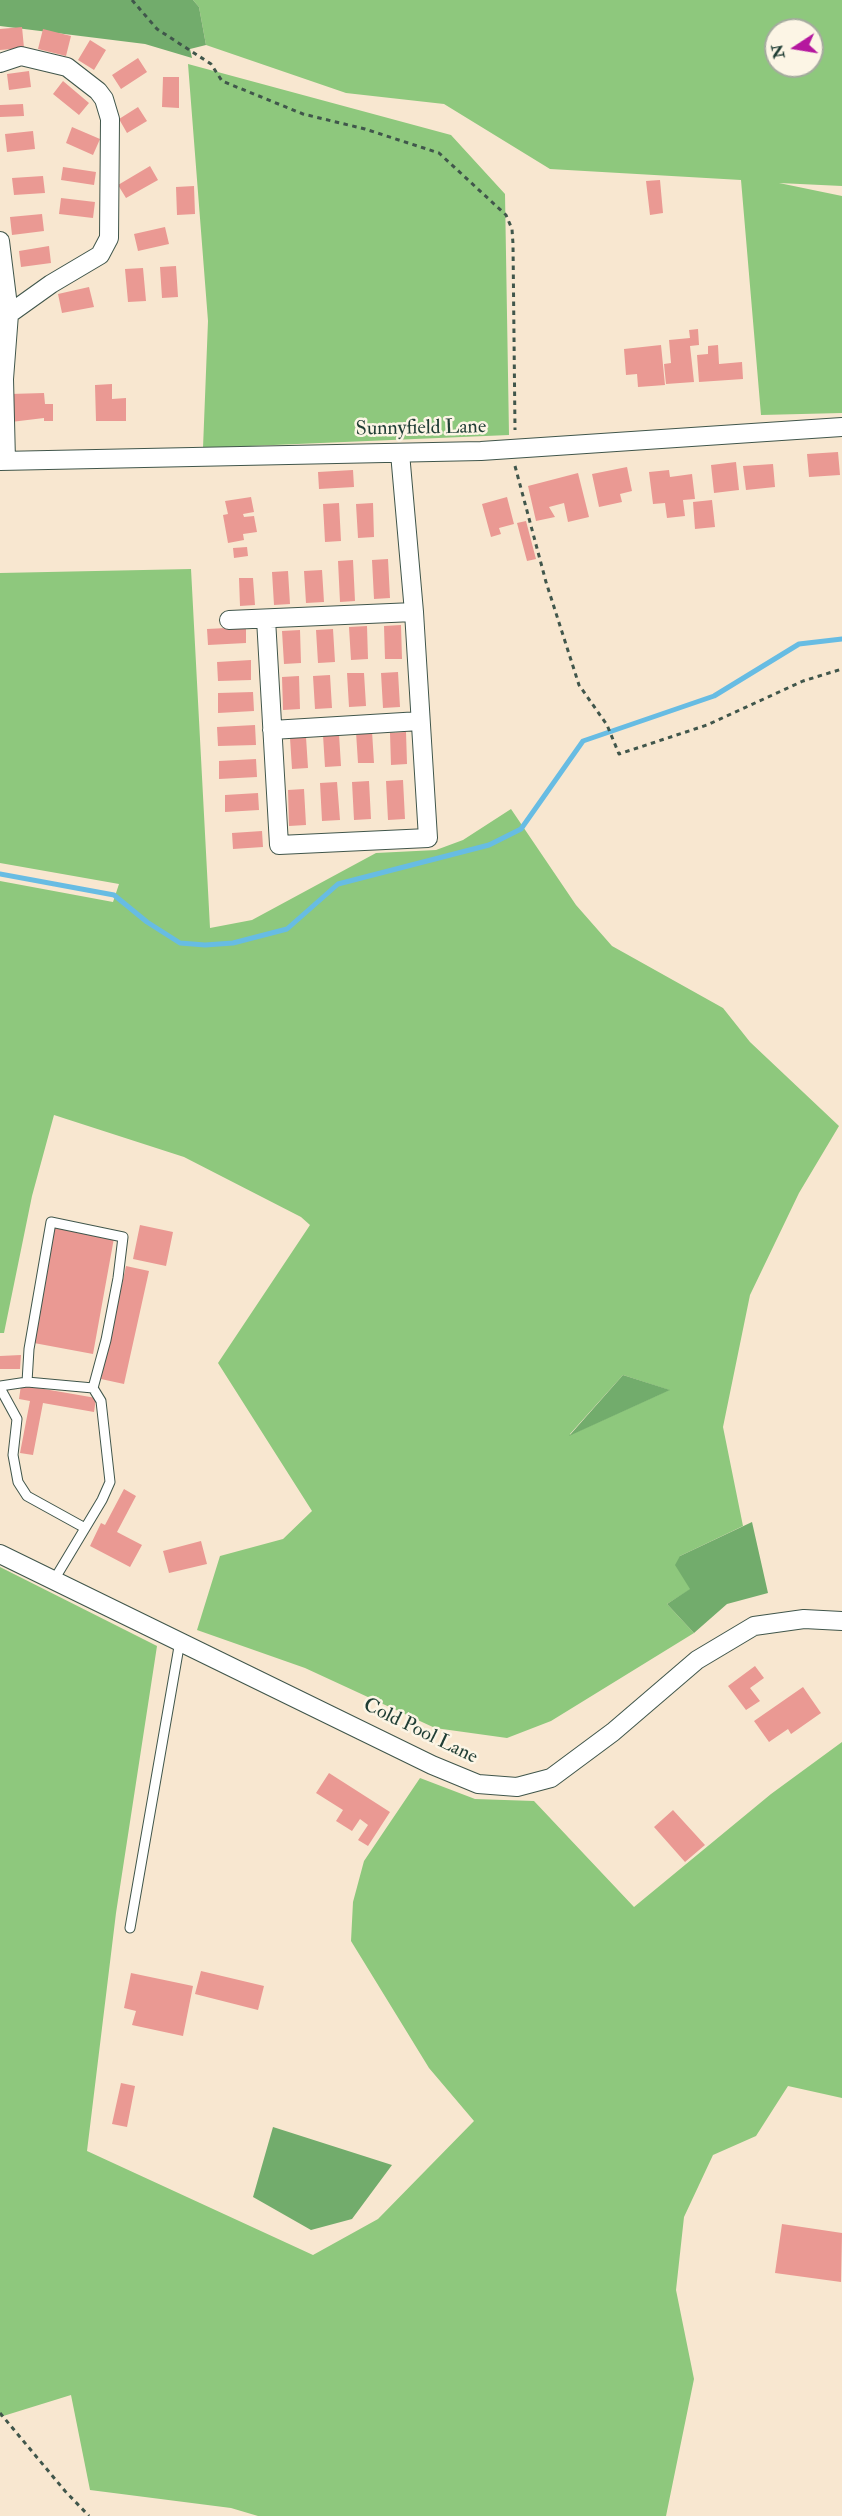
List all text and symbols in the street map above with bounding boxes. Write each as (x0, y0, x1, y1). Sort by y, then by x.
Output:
north arrow (764, 18, 824, 78)
text: N (767, 42, 790, 60)
street label: Sunnyfield Lane (356, 416, 486, 442)
street label: Cold Pool Lane (359, 1694, 481, 1770)

